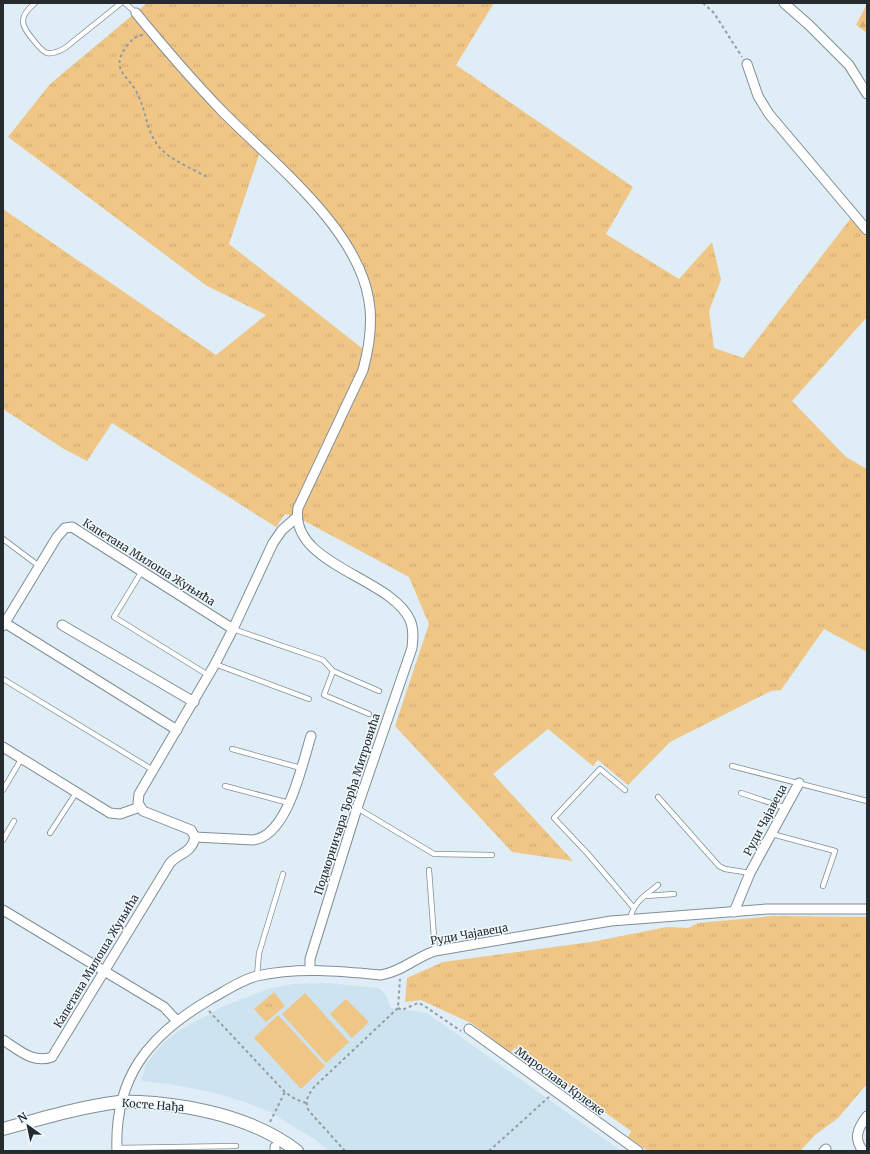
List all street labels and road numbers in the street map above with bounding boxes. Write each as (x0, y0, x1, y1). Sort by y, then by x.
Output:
street label: Капетана Милоша Жуњића (80, 515, 218, 609)
street label: Подморничара Ђорђа Митровића (311, 711, 383, 897)
street label: Руди Чајавеца (740, 782, 790, 858)
street label: Капетана Милоша Жуњића (50, 892, 142, 1030)
street label: Руди Чајавеца (429, 920, 509, 948)
street label: Мирослава Крлеже (512, 1044, 608, 1118)
street label: Косте Нађа (121, 1096, 185, 1114)

